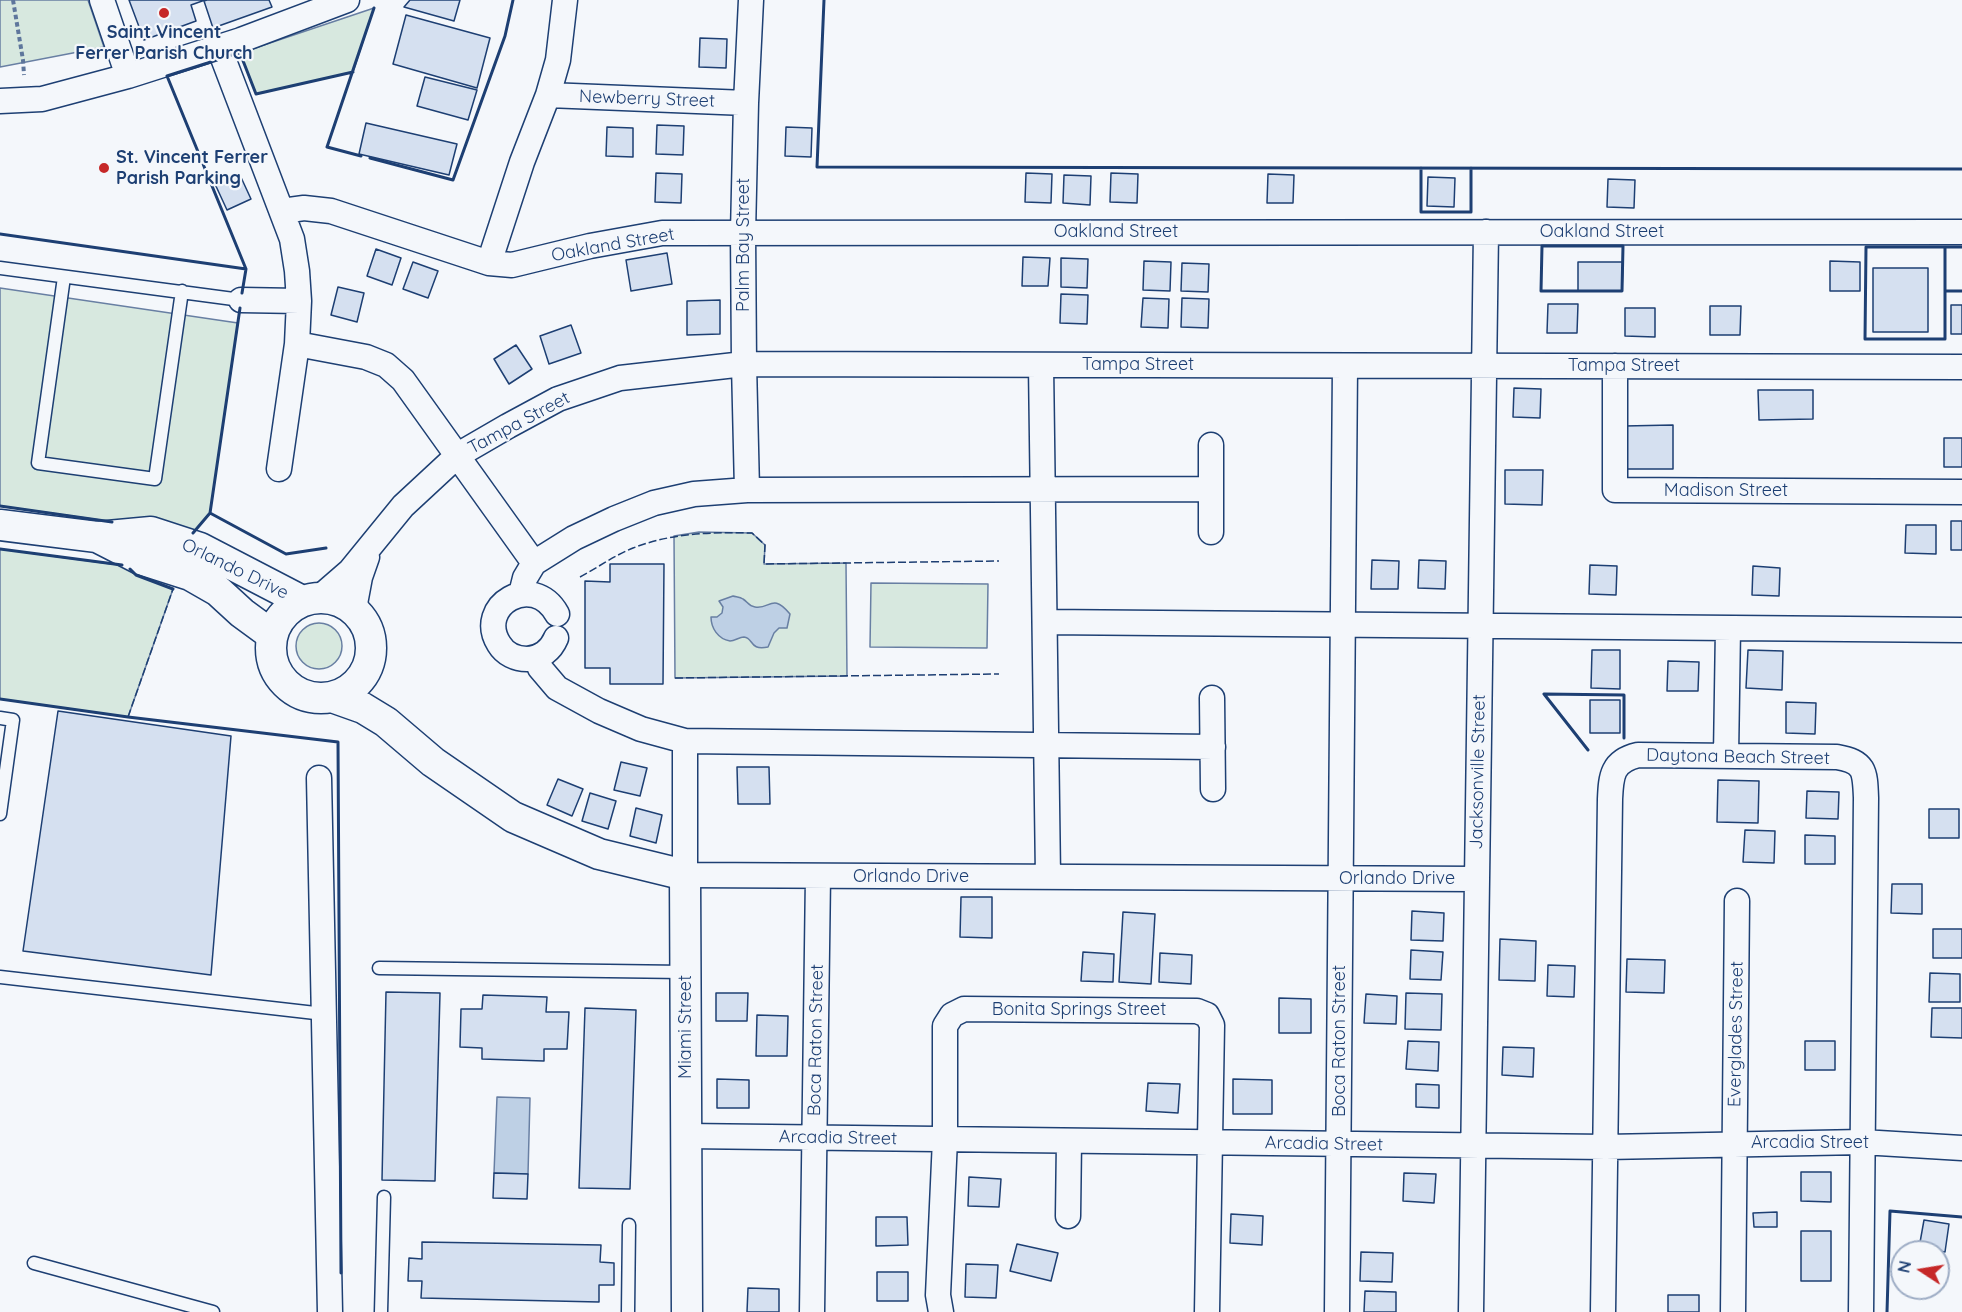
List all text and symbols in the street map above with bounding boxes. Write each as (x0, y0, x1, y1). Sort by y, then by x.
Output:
marker: Saint Vincent Ferrer Parish Church (157, 6, 171, 20)
place label: Saint Vincent Ferrer Parish Church (75, 22, 253, 64)
street label: Newberry Street (579, 86, 715, 112)
place label: St. Vincent Ferrer Parish Parking (116, 147, 268, 190)
marker: St. Vincent Ferrer Parish Parking (97, 161, 111, 175)
street label: Palm Bay Street (733, 178, 755, 312)
street label: Oakland Street (1054, 221, 1178, 243)
street label: Oakland Street (1540, 221, 1664, 243)
street label: Oakland Street (550, 224, 676, 266)
street label: Tampa Street (1082, 354, 1194, 376)
street label: Tampa Street (1568, 355, 1680, 377)
street label: Tampa Street (464, 387, 574, 459)
street label: Madison Street (1664, 480, 1788, 502)
street label: Orlando Drive (178, 534, 292, 604)
street label: Jacksonville Street (1466, 694, 1490, 850)
street label: Daytona Beach Street (1646, 745, 1830, 769)
street label: Orlando Drive (853, 866, 969, 888)
street label: Orlando Drive (1339, 868, 1455, 890)
street label: Everglades Street (1724, 961, 1748, 1107)
street label: Boca Raton Street (804, 964, 828, 1116)
street label: Boca Raton Street (1329, 965, 1351, 1117)
street label: Miami Street (675, 975, 697, 1079)
street label: Bonita Springs Street (992, 999, 1166, 1021)
street label: Arcadia Street (779, 1126, 897, 1150)
street label: Arcadia Street (1265, 1132, 1383, 1156)
street label: Arcadia Street (1751, 1132, 1869, 1154)
north arrow (1890, 1240, 1950, 1300)
text: N (1893, 1259, 1915, 1275)

